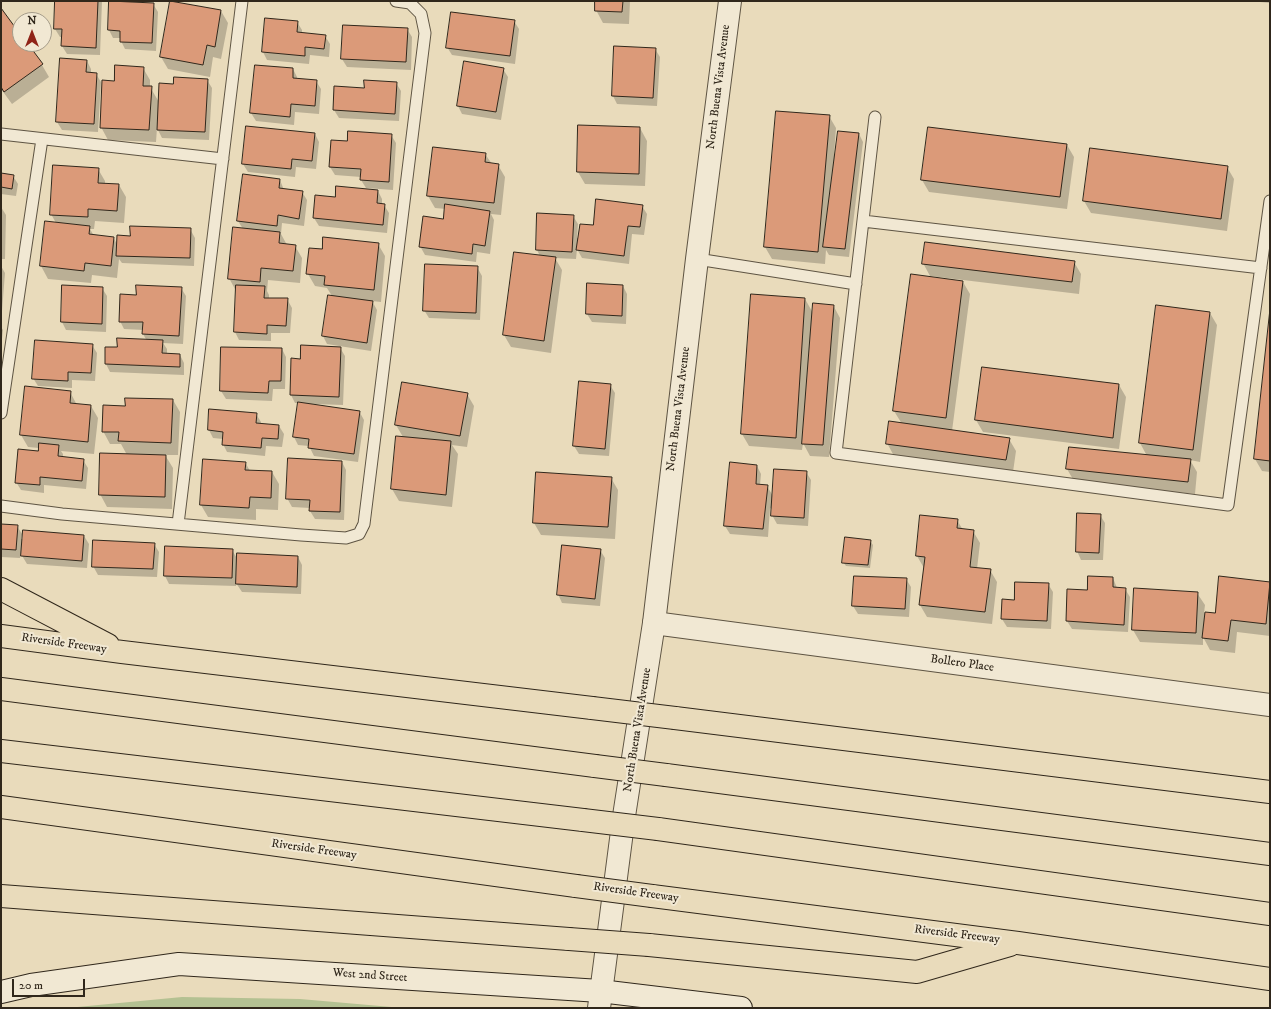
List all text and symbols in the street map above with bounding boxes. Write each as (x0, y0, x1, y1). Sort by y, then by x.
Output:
north arrow (12, 12, 52, 52)
text: N (27, 14, 37, 28)
street label: North Buena Vista Avenue (704, 24, 734, 150)
street label: North Buena Vista Avenue (664, 346, 694, 472)
street label: Riverside Freeway (20, 631, 108, 657)
street label: Bollero Place (929, 652, 995, 676)
street label: North Buena Vista Avenue (621, 667, 655, 793)
street label: Riverside Freeway (270, 837, 358, 863)
street label: Riverside Freeway (592, 880, 680, 906)
street label: Riverside Freeway (913, 923, 1001, 947)
street label: West 2nd Street (332, 966, 408, 986)
scale bar (14, 971, 87, 997)
text: 20 m (19, 978, 43, 993)

